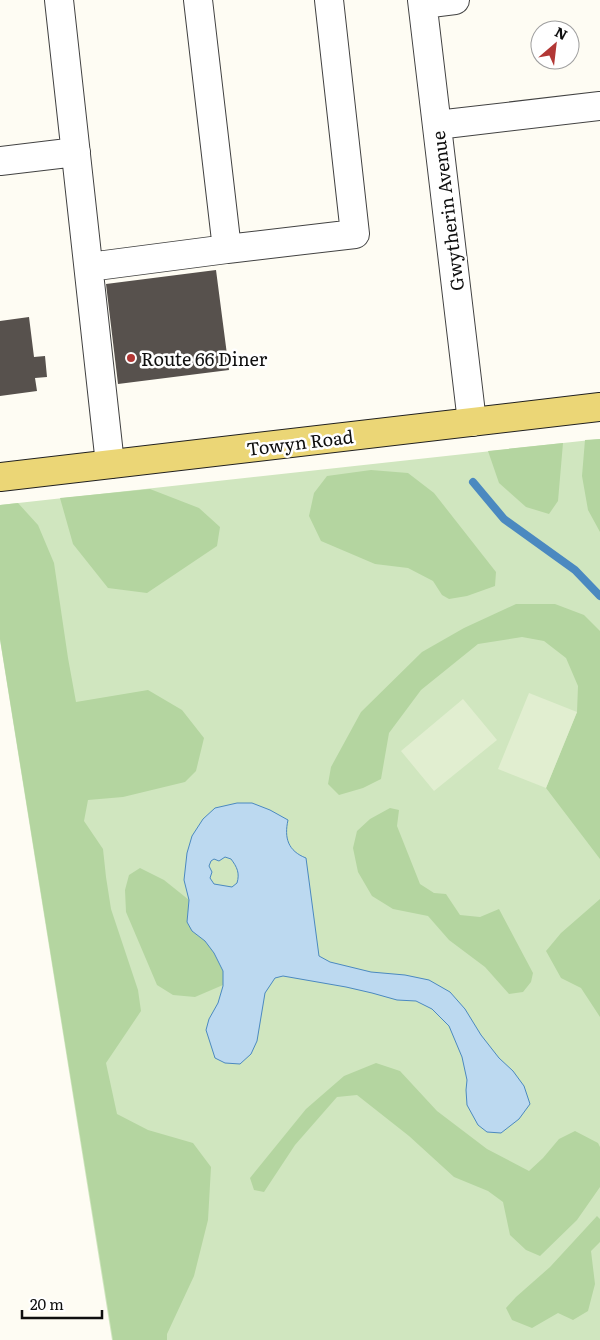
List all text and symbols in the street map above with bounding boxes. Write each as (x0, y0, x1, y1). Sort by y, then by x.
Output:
north arrow (530, 20, 580, 70)
text: N (552, 21, 572, 44)
street label: Gwytherin Avenue (424, 130, 470, 292)
place label: Route 66 Diner (141, 345, 268, 372)
marker: Route 66 Diner (125, 352, 137, 364)
street label: Towyn Road (245, 422, 355, 462)
scale bar (22, 1288, 102, 1320)
text: 20 m (30, 1292, 64, 1315)

